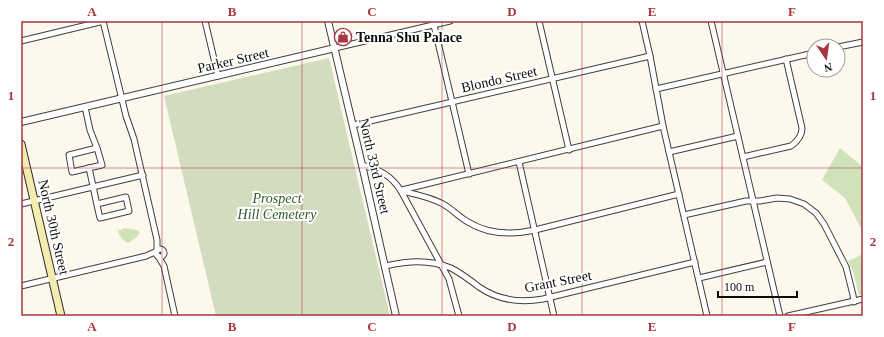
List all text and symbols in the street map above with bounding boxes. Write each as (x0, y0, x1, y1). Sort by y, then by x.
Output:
text: A (87, 4, 97, 19)
text: B (228, 4, 237, 19)
text: C (367, 4, 377, 19)
text: D (507, 4, 517, 19)
text: E (648, 4, 656, 19)
text: F (788, 4, 796, 19)
shop icon: Tenna Shu Palace (333, 27, 353, 47)
place label: Tenna Shu Palace (356, 30, 462, 45)
north arrow (806, 38, 846, 78)
street label: Parker Street (196, 45, 270, 76)
text: N (823, 61, 833, 74)
street label: Blondo Street (460, 63, 539, 95)
text: 1 (8, 88, 14, 103)
text: 1 (870, 88, 876, 103)
street label: North 33rd Street (356, 117, 393, 216)
street label: North 30th Street (35, 178, 72, 276)
park label: Prospect Hill Cemetery (237, 191, 317, 222)
text: 2 (8, 234, 14, 249)
text: 2 (870, 234, 876, 249)
street label: Grant Street (523, 268, 593, 295)
scale bar (718, 273, 797, 299)
text: 100 m (724, 280, 755, 294)
text: A (87, 319, 97, 334)
text: B (228, 319, 237, 334)
text: C (367, 319, 377, 334)
text: D (507, 319, 517, 334)
text: E (648, 319, 656, 334)
text: F (788, 319, 796, 334)

